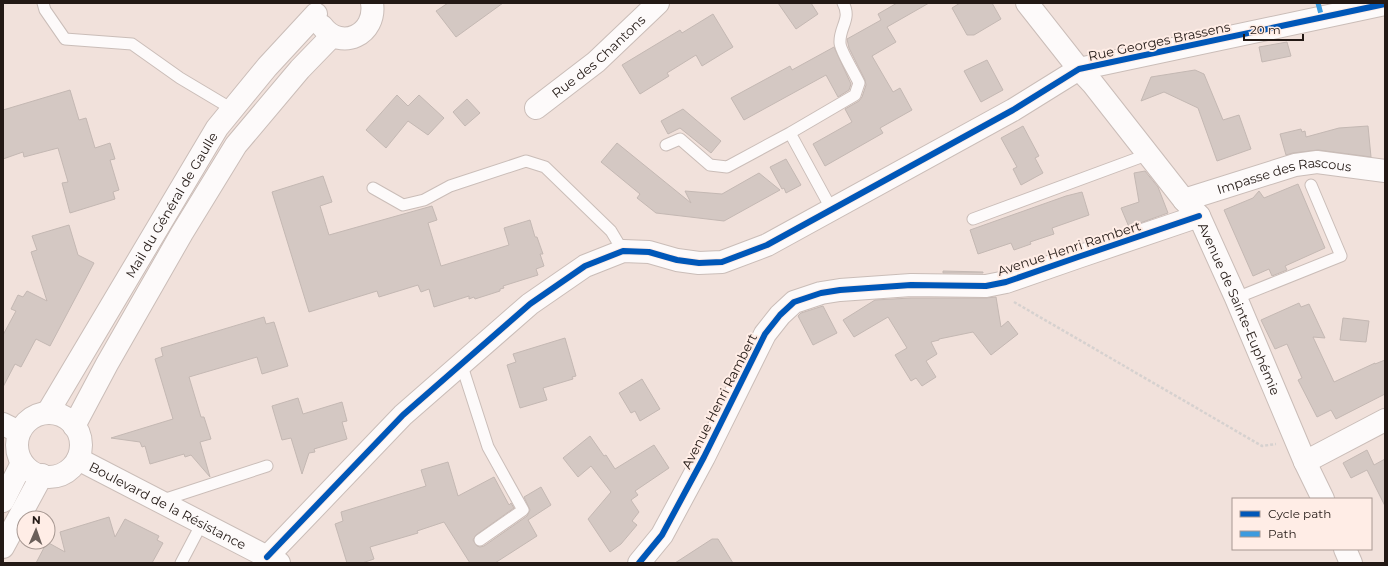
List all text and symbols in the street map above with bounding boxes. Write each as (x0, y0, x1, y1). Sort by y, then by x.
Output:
street label: Rue des Chantons (548, 12, 648, 101)
scale bar (1244, 16, 1303, 42)
street label: Rue Georges Brassens (1087, 18, 1231, 64)
text: 20 m (1250, 22, 1281, 37)
street label: Mail du Général de Gaulle (122, 129, 221, 281)
street label: Impasse des Rascous (1215, 154, 1352, 197)
street label: Avenue Henri Rambert (995, 217, 1143, 279)
street label: Avenue de Sainte-Euphémie (1195, 220, 1284, 397)
street label: Avenue Henri Rambert (678, 331, 760, 471)
street label: Boulevard de la Résistance (87, 458, 249, 553)
legend (1232, 498, 1372, 550)
text: Cycle path (1268, 506, 1331, 521)
north arrow (16, 510, 56, 550)
text: N (32, 513, 41, 527)
text: Path (1268, 526, 1297, 541)

